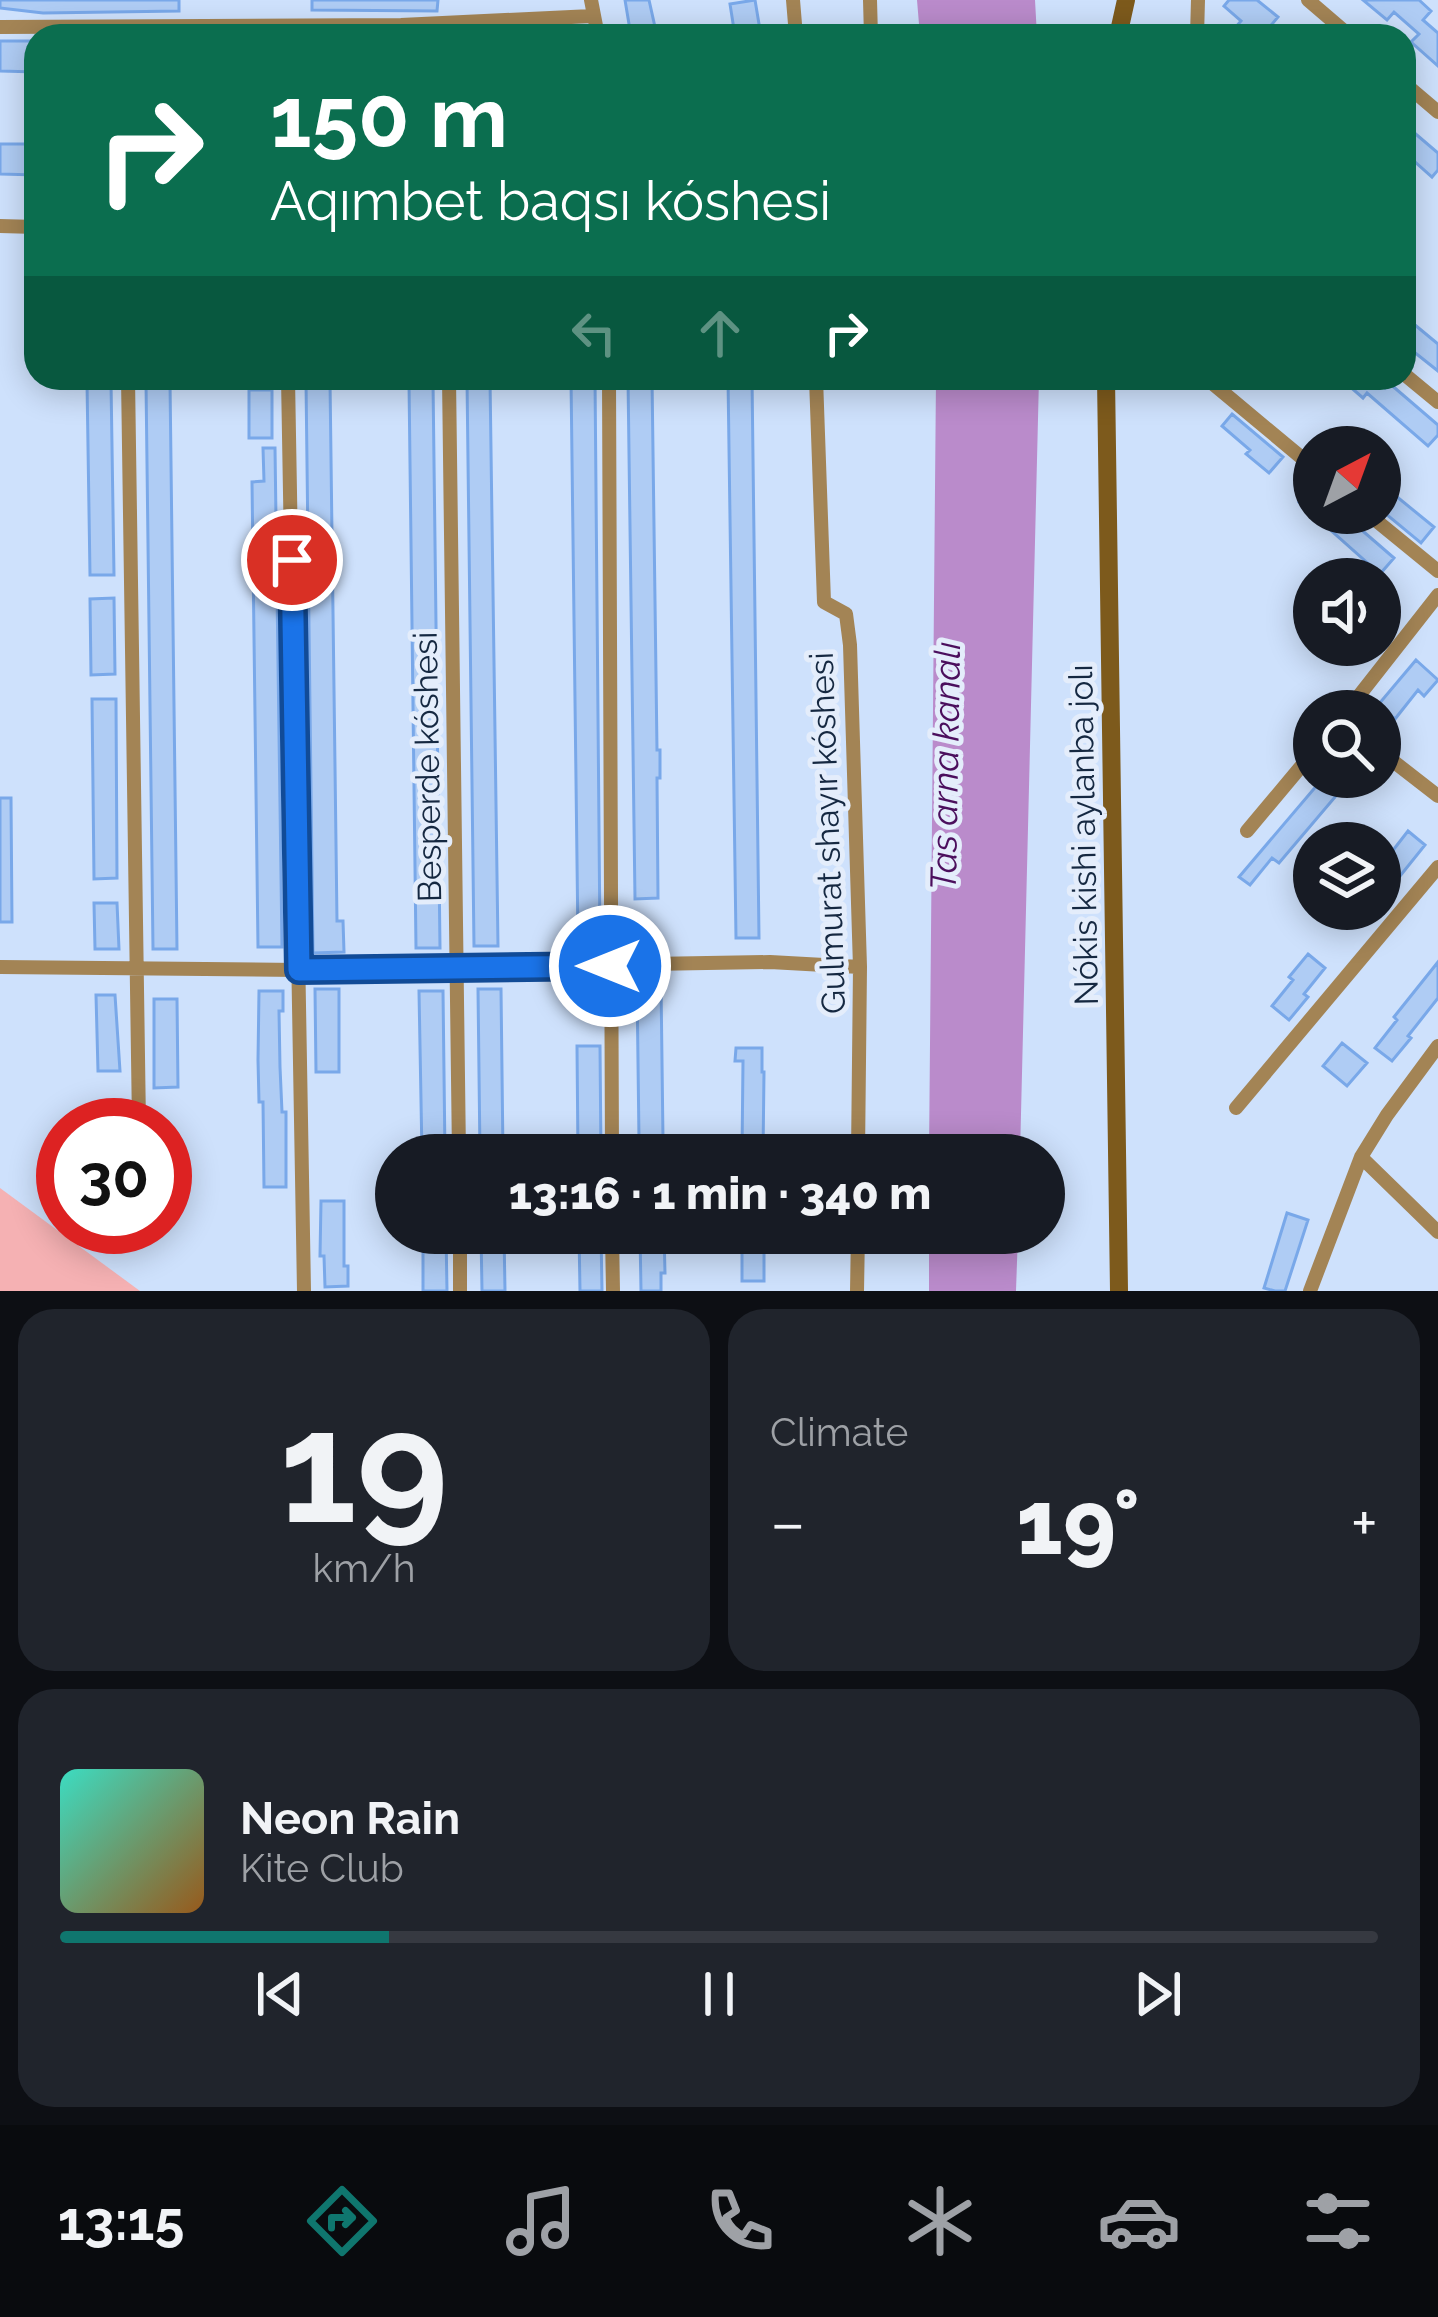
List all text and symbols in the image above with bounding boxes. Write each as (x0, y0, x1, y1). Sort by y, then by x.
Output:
text: 150 m (270, 68, 508, 167)
icon: right (72, 72, 228, 228)
text: Aqımbet baqsı kóshesi (270, 169, 831, 233)
icon: left (561, 300, 627, 366)
icon: ahead (687, 300, 753, 366)
icon: right (813, 300, 879, 366)
north arrow (1293, 426, 1401, 534)
map controls (1293, 426, 1401, 930)
pin (241, 509, 343, 611)
icon: arrive (259, 527, 325, 593)
button: sound (1293, 558, 1401, 666)
street label: Besperde kóshesi (406, 631, 449, 902)
water label: Tas arna kanalı (922, 641, 968, 891)
street label: Gulmurat shayır kóshesi (802, 651, 853, 1014)
street label: Nókis kishi aylanba jolı (1061, 664, 1106, 1006)
button: search (1293, 690, 1401, 798)
button: layers (1293, 822, 1401, 930)
position arrow (547, 903, 673, 1029)
speed limit sign: 30 (36, 1098, 192, 1254)
text: 13:16 · 1 min · 340 m (509, 1167, 931, 1220)
text: 19 (280, 1375, 448, 1559)
text: Climate (770, 1409, 908, 1455)
text: 19° (1016, 1469, 1140, 1575)
text: − (770, 1484, 806, 1561)
text: + (1351, 1484, 1378, 1561)
text: km/h (313, 1545, 415, 1591)
text: Neon Rain (240, 1792, 460, 1845)
text: Kite Club (240, 1845, 404, 1891)
icon: previous (247, 1961, 313, 2027)
icon: pause (686, 1961, 752, 2027)
icon: next (1125, 1961, 1191, 2027)
icon: directions (300, 2179, 384, 2263)
icon: music (499, 2179, 583, 2263)
icon: phone (698, 2179, 782, 2263)
icon: climate (898, 2179, 982, 2263)
icon: car (1097, 2179, 1181, 2263)
icon: filters (1296, 2179, 1380, 2263)
text: 13:15 (58, 2189, 184, 2253)

